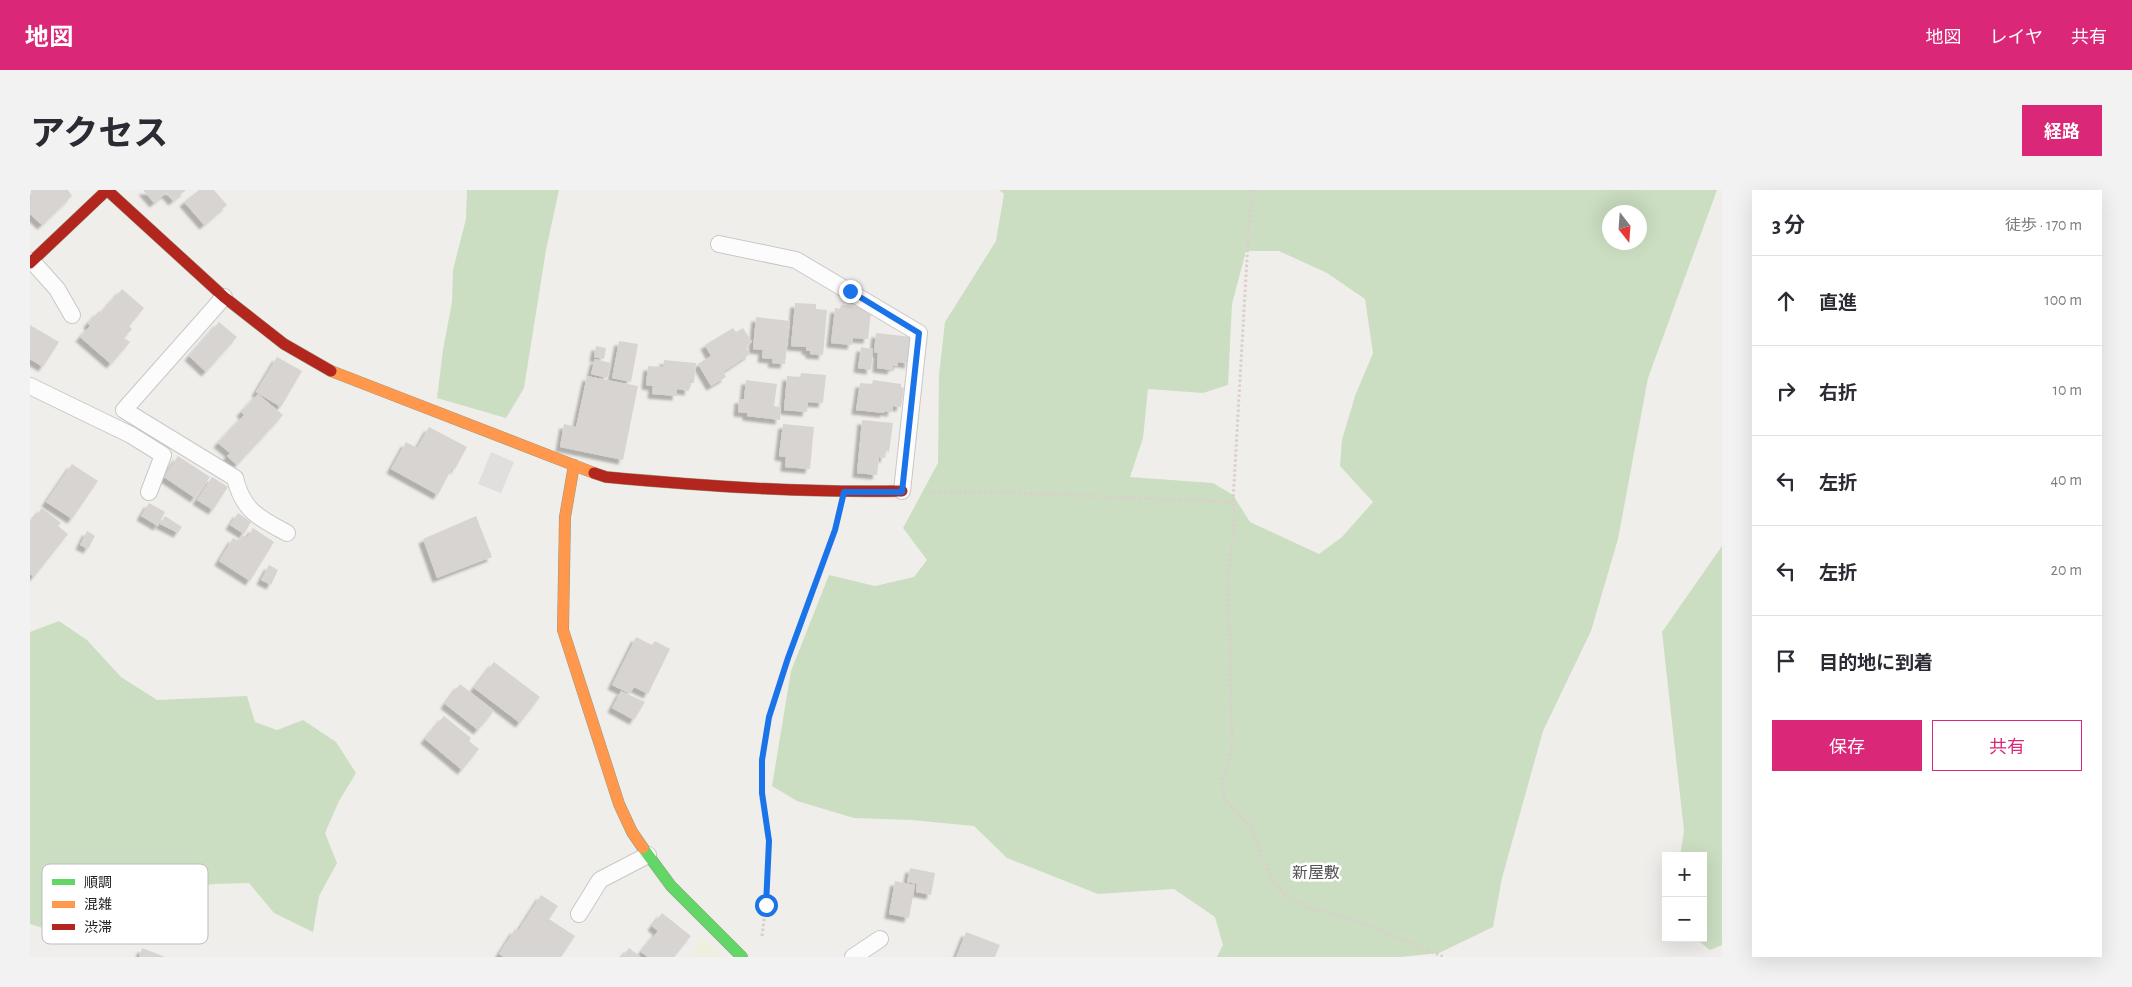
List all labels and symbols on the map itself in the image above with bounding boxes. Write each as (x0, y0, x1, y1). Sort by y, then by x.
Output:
north arrow (1602, 205, 1647, 250)
route end (839, 280, 862, 303)
legend (42, 864, 208, 944)
district label: 新屋敷 (1292, 864, 1340, 881)
text: 順調 (84, 876, 112, 890)
route start (755, 894, 778, 917)
text: 混雑 (84, 896, 112, 912)
text: 渋滞 (84, 920, 112, 935)

